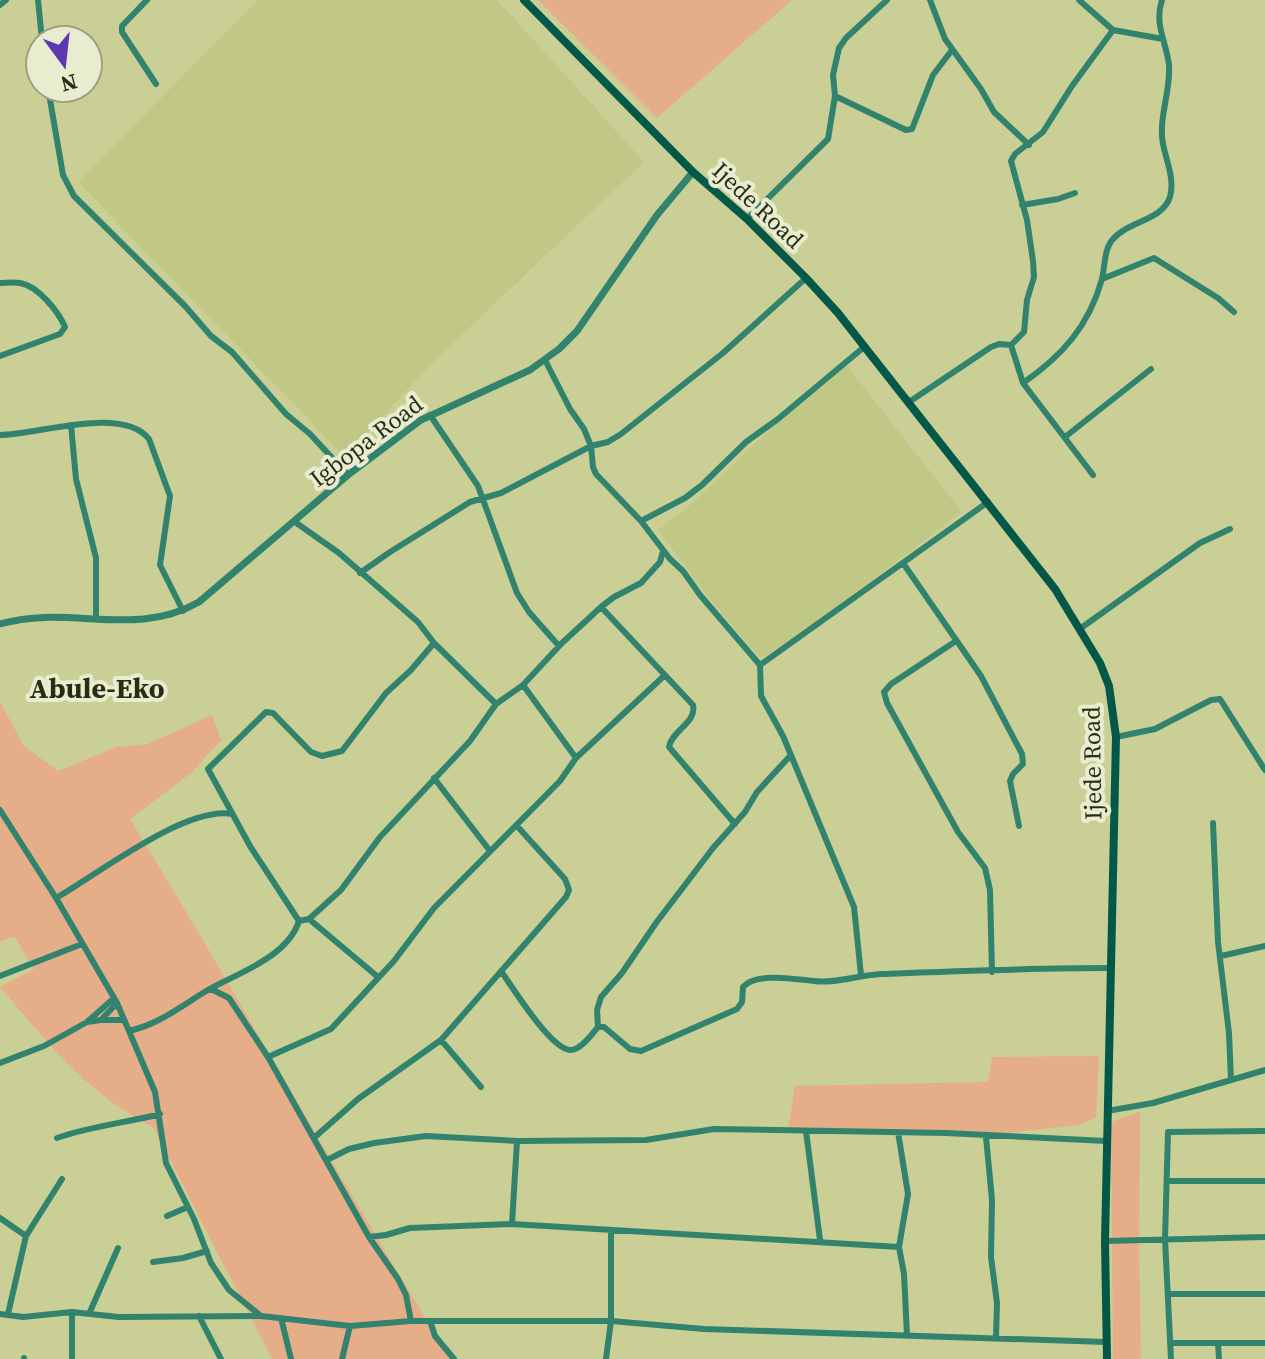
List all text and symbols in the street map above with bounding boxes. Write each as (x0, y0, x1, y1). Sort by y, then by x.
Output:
north arrow (24, 24, 104, 104)
text: N (58, 67, 81, 100)
street label: Ijede Road (705, 154, 811, 256)
street label: Igbopa Road (303, 387, 430, 494)
district label: Abule-Eko (30, 669, 165, 707)
street label: Ijede Road (1075, 706, 1109, 820)

